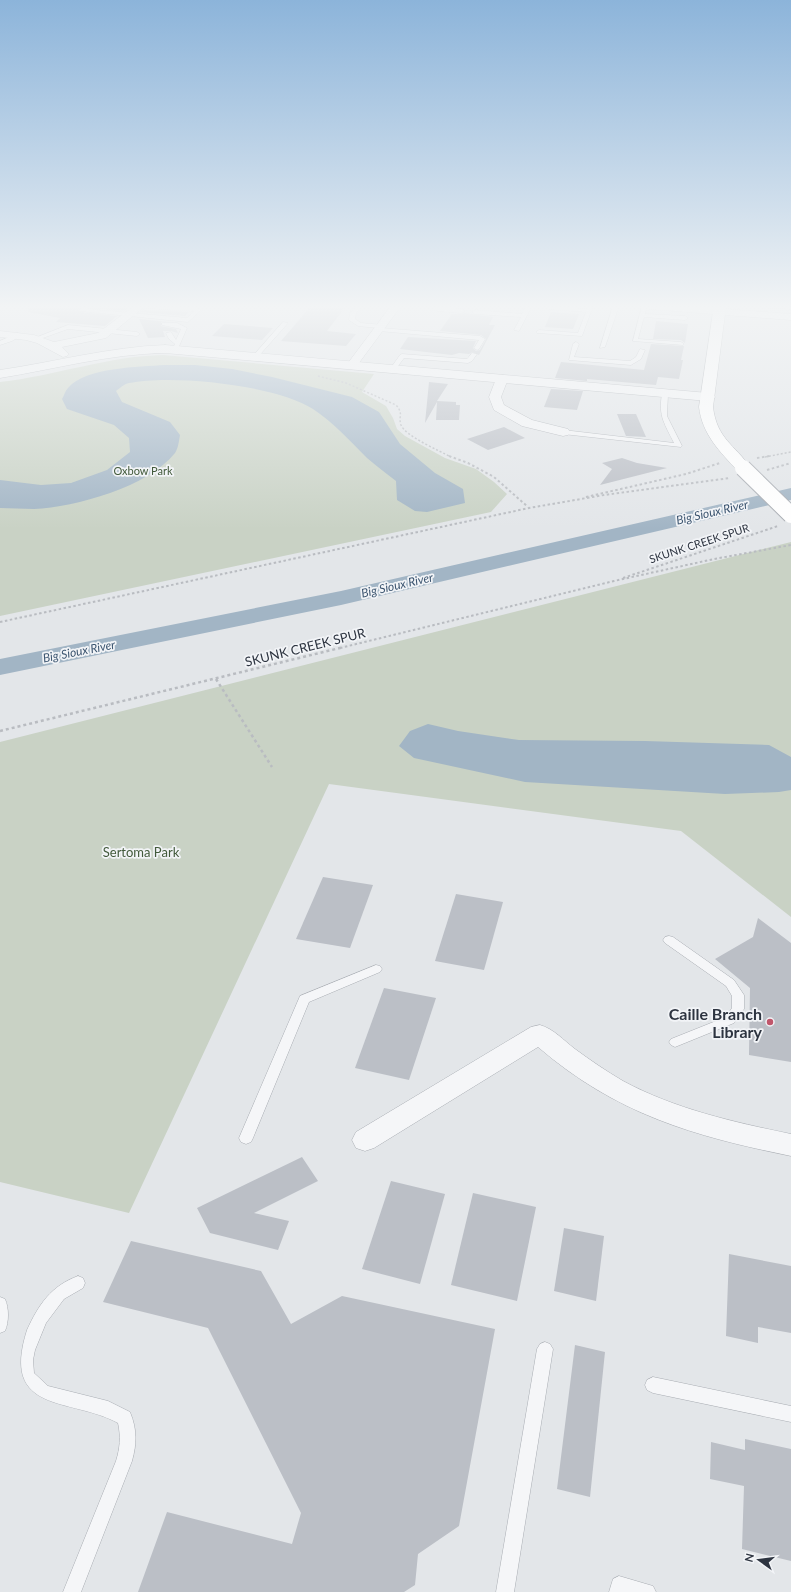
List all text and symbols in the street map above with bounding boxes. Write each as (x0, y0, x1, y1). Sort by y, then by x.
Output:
park label: Oxbow Park (113, 464, 173, 477)
water label: Big Sioux River (675, 496, 750, 528)
street label: SKUNK CREEK SPUR (647, 521, 751, 565)
water label: Big Sioux River (360, 569, 435, 601)
street label: SKUNK CREEK SPUR (243, 624, 368, 670)
water label: Big Sioux River (42, 636, 117, 665)
park label: Sertoma Park (103, 844, 180, 860)
place label: Caille Branch Library (669, 1004, 763, 1041)
marker: Caille Branch Library (765, 1017, 775, 1027)
north arrow (739, 1540, 779, 1580)
text: N (741, 1552, 756, 1563)

